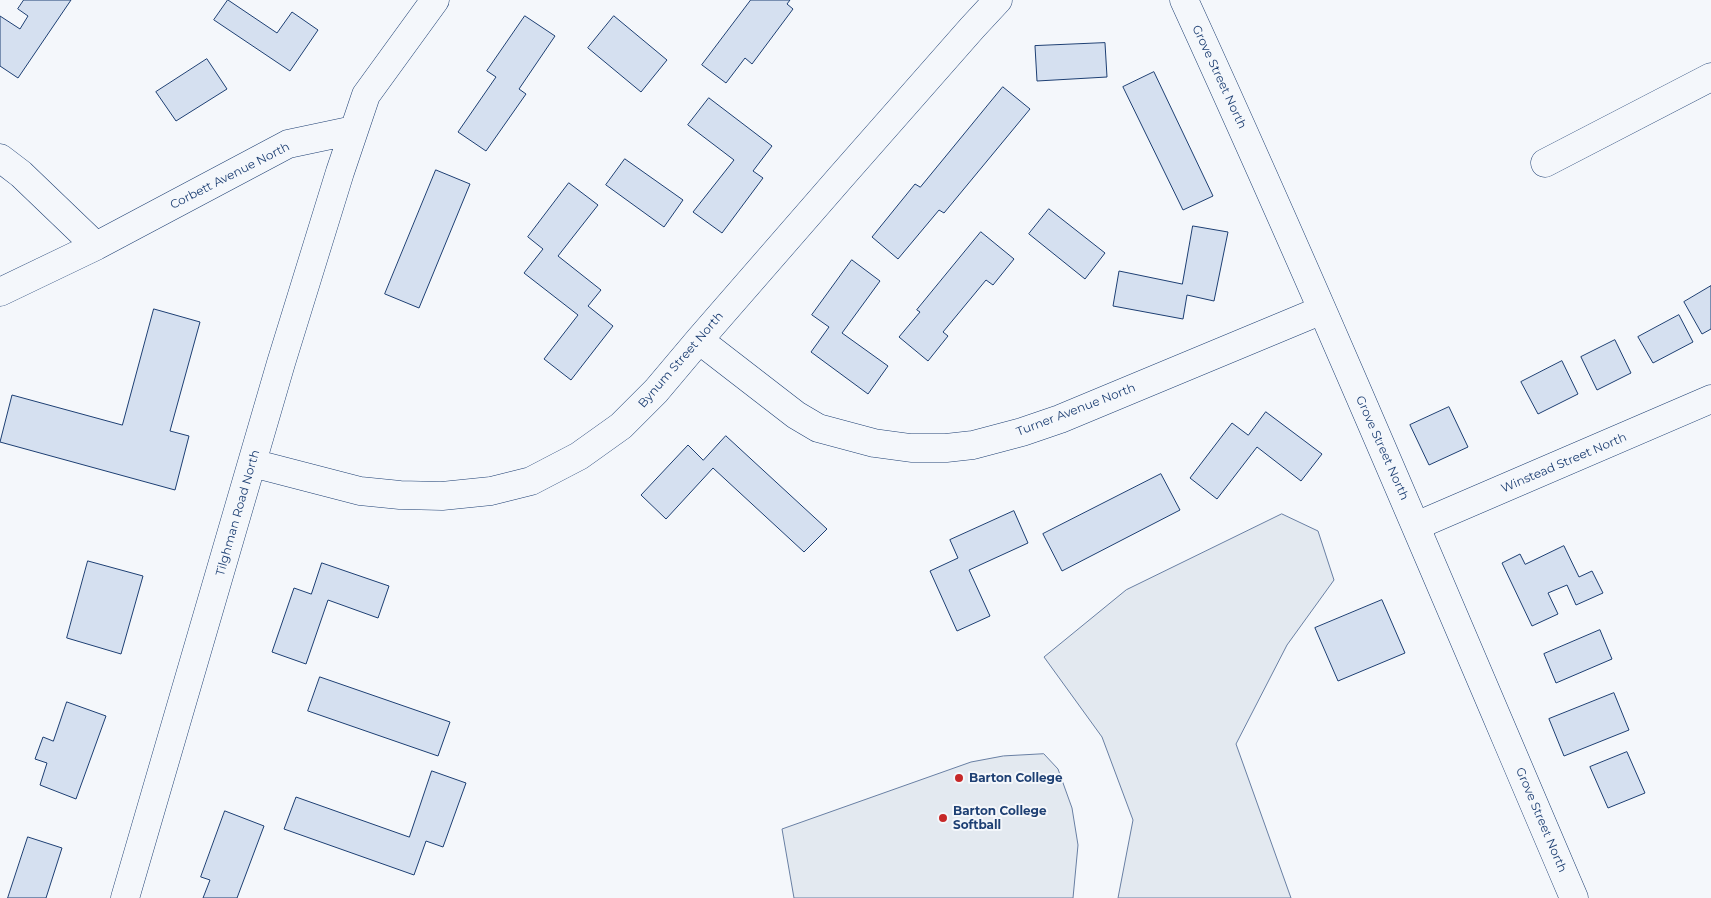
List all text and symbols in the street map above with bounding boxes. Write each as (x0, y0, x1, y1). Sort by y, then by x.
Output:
street label: Grove Street North (1189, 23, 1249, 131)
street label: Corbett Avenue North (168, 140, 292, 212)
street label: Bynum Street North (635, 309, 727, 411)
street label: Turner Avenue North (1014, 381, 1138, 439)
street label: Grove Street North (1353, 394, 1411, 502)
street label: Winstead Street North (1499, 430, 1629, 496)
street label: Tilghman Road North (213, 448, 263, 578)
street label: Grove Street North (1512, 765, 1570, 875)
place label: Barton College (969, 771, 1063, 785)
marker: Barton College (953, 772, 965, 784)
place label: Barton College Softball (953, 804, 1047, 832)
marker: Barton College Softball (937, 812, 949, 824)

